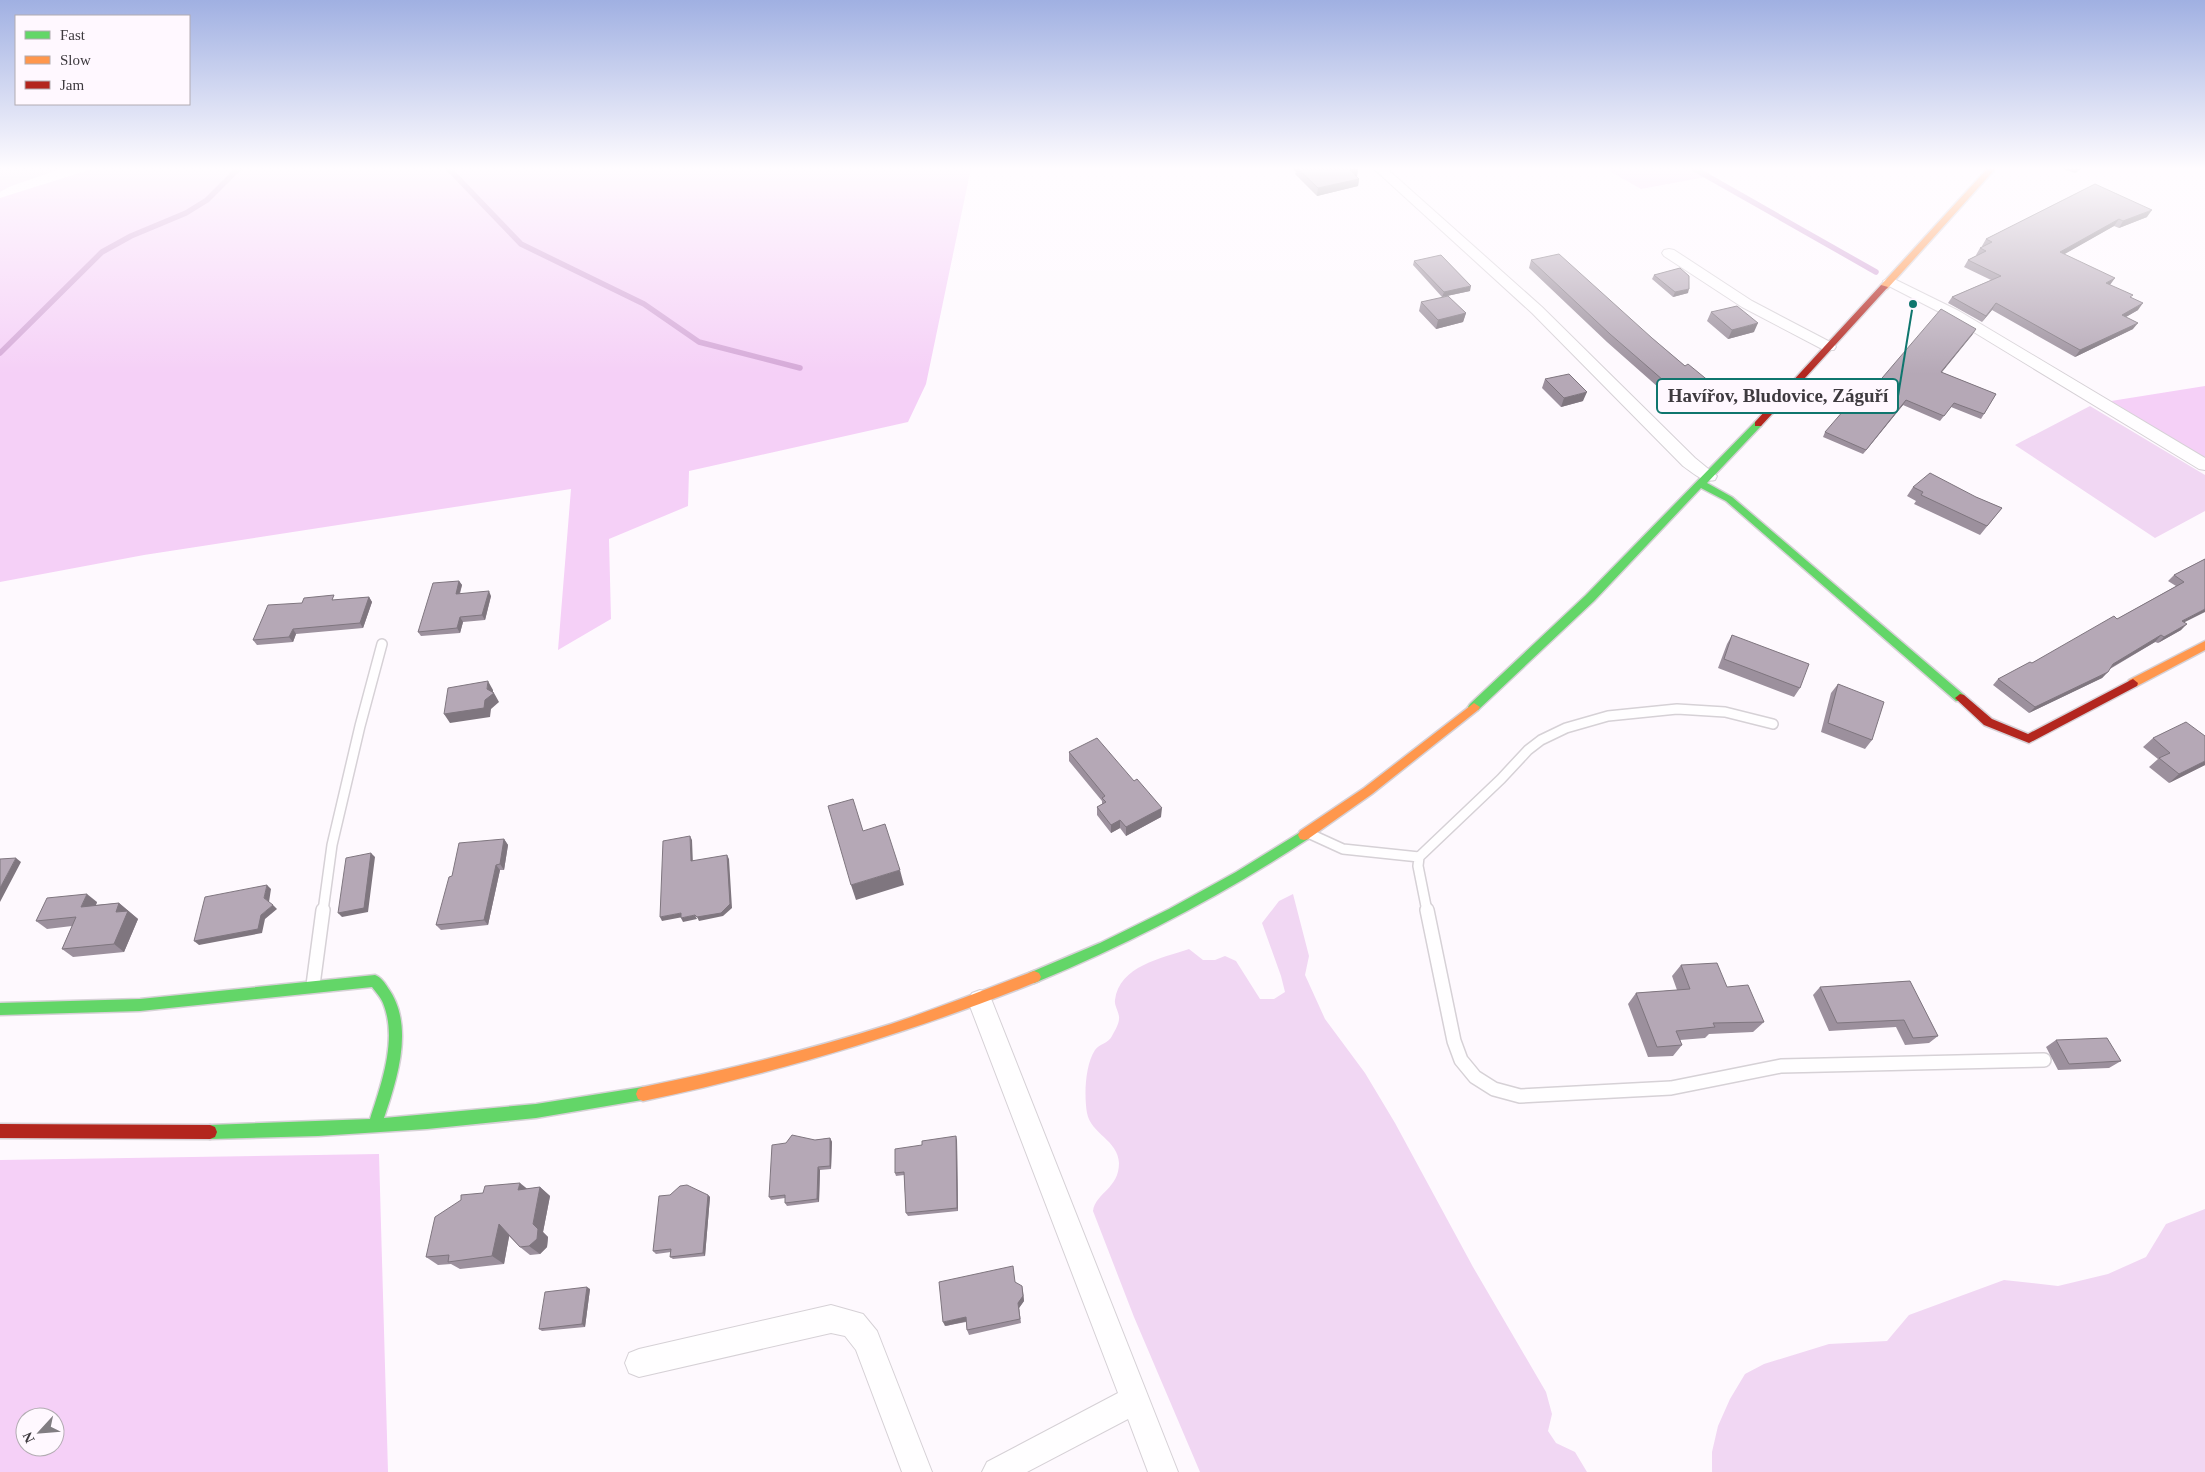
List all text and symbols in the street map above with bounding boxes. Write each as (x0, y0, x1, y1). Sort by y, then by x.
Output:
legend (15, 15, 190, 105)
text: Fast (60, 27, 86, 43)
text: Slow (60, 52, 91, 68)
text: Jam (60, 77, 84, 93)
callout: Havířov, Bludovice, Záguří (1657, 379, 1898, 413)
text: Havířov, Bludovice, Záguří (1668, 385, 1889, 406)
north arrow (15, 1407, 65, 1457)
text: N (20, 1430, 38, 1445)

